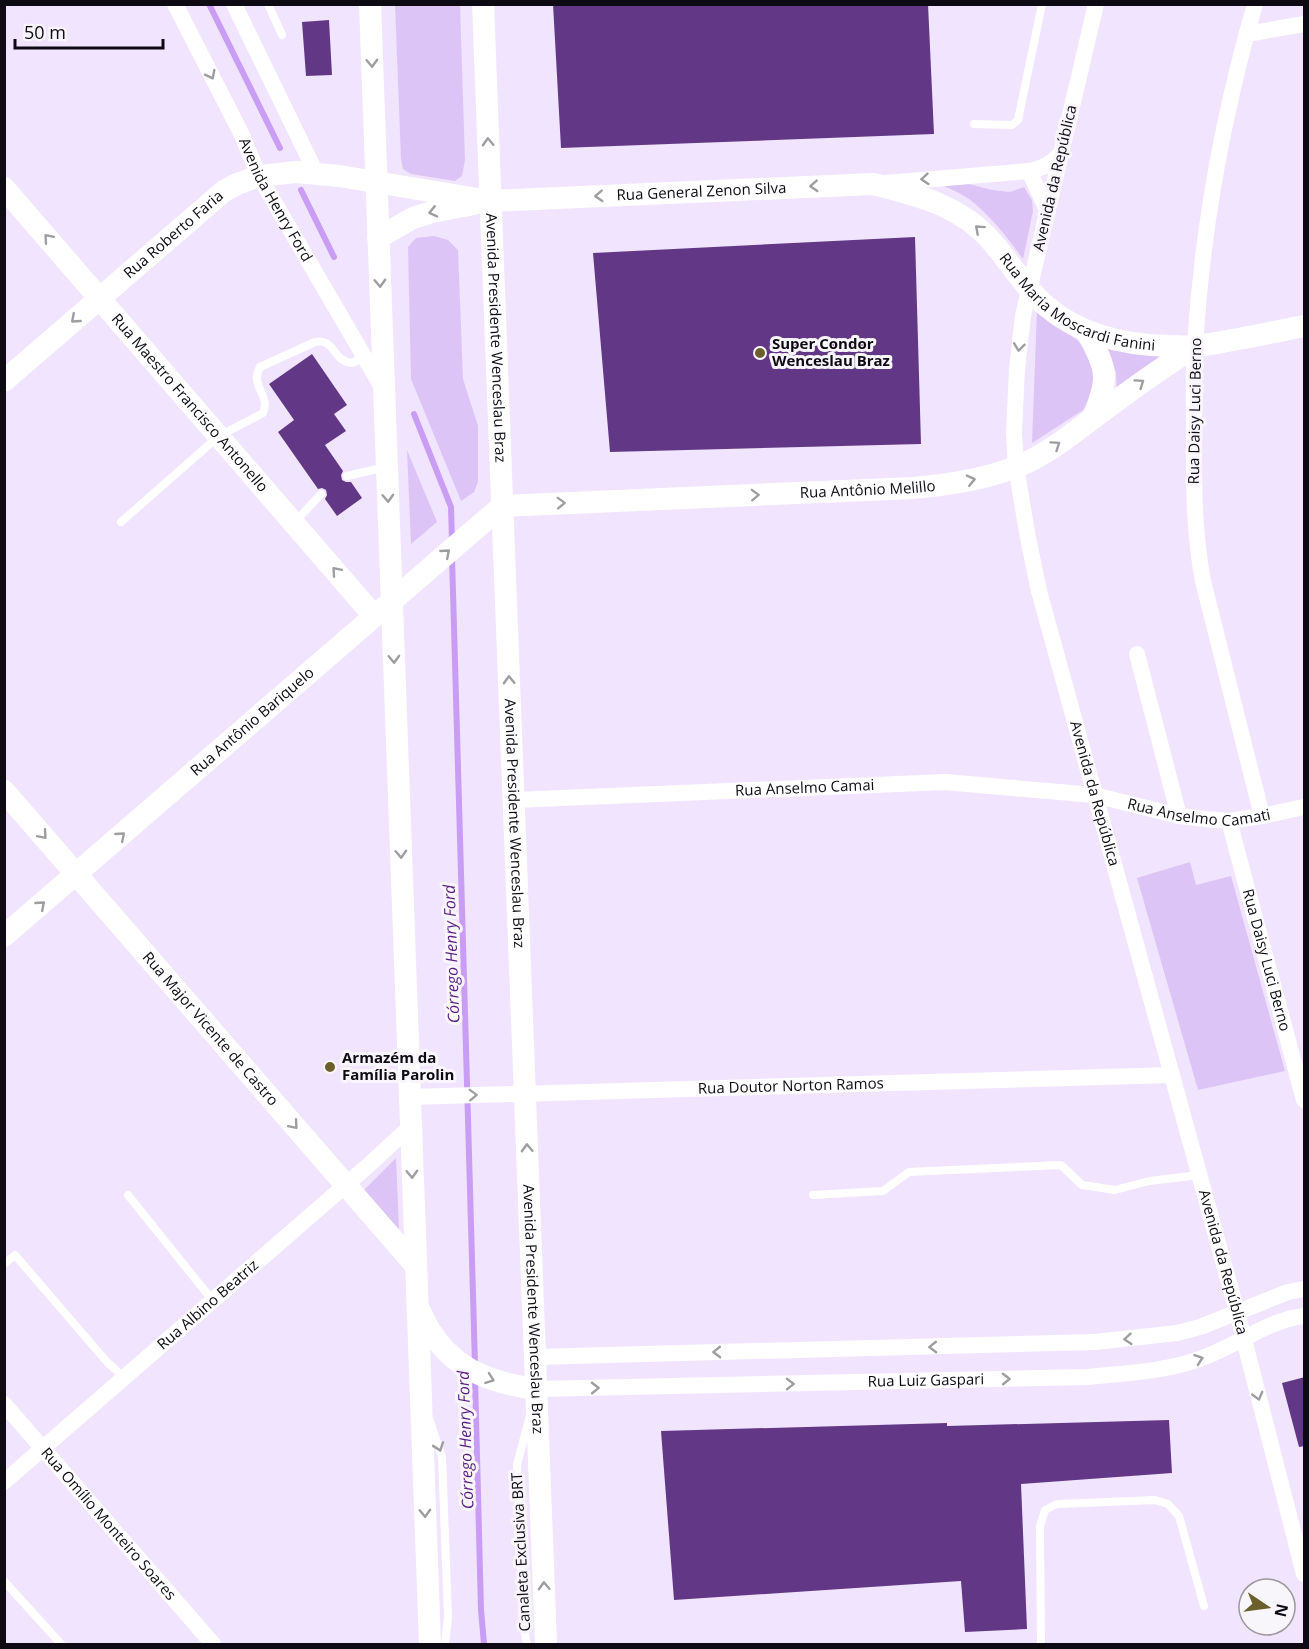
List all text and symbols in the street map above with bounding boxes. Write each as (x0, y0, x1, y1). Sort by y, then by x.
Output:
scale bar (15, 12, 164, 50)
text: 50 m (24, 20, 66, 44)
one-way arrow (365, 58, 378, 67)
one-way arrow (204, 69, 215, 80)
street label: Avenida da República (1027, 103, 1081, 253)
street label: Avenida Henry Ford (235, 134, 318, 265)
one-way arrow (482, 138, 494, 147)
one-way arrow (921, 172, 930, 185)
street label: Rua General Zenon Silva (616, 177, 787, 204)
one-way arrow (810, 180, 819, 193)
street label: Rua Roberto Faria (119, 185, 227, 282)
one-way arrow (594, 190, 603, 202)
one-way arrow (428, 205, 438, 218)
street label: Avenida Presidente Wenceslau Braz (482, 213, 512, 463)
one-way arrow (975, 225, 985, 236)
one-way arrow (44, 234, 55, 245)
street label: Rua Maria Moscardi Fanini (996, 248, 1156, 354)
one-way arrow (373, 278, 386, 287)
street label: Rua Maestro Francisco Antonello (108, 309, 273, 496)
one-way arrow (71, 312, 82, 323)
place label: Super Condor Wenceslau Braz (772, 333, 890, 370)
street label: Rua Daisy Luci Berno (1183, 338, 1205, 484)
one-way arrow (1013, 343, 1026, 352)
marker: Super Condor Wenceslau Braz (753, 346, 767, 360)
one-way arrow (1133, 379, 1144, 390)
one-way arrow (1049, 441, 1060, 452)
one-way arrow (965, 474, 975, 487)
street label: Rua Antônio Melillo (799, 475, 936, 502)
one-way arrow (751, 488, 760, 501)
one-way arrow (381, 494, 394, 503)
one-way arrow (556, 497, 565, 510)
one-way arrow (439, 549, 450, 560)
one-way arrow (332, 567, 343, 578)
one-way arrow (387, 654, 400, 663)
street label: Rua Antônio Bariquelo (186, 662, 318, 780)
one-way arrow (503, 676, 515, 685)
street label: Avenida Presidente Wenceslau Braz (501, 698, 530, 949)
street label: Avenida da República (1066, 718, 1125, 868)
street label: Rua Anselmo Camai (735, 774, 875, 800)
street label: Rua Anselmo Camati (1125, 793, 1272, 830)
one-way arrow (36, 828, 47, 839)
one-way arrow (114, 832, 125, 843)
one-way arrow (394, 849, 407, 858)
water label: Córrego Henry Ford (438, 884, 464, 1024)
street label: Rua Daisy Luci Berno (1239, 886, 1296, 1033)
one-way arrow (34, 901, 44, 912)
street label: Rua Major Vicente de Castro (139, 947, 283, 1110)
place label: Armazém da Família Parolin (342, 1047, 454, 1084)
marker: Armazém da Família Parolin (323, 1060, 337, 1074)
street label: Rua Doutor Norton Ramos (698, 1072, 884, 1098)
one-way arrow (469, 1088, 478, 1101)
one-way arrow (287, 1118, 298, 1129)
one-way arrow (521, 1144, 533, 1153)
one-way arrow (406, 1170, 419, 1179)
street label: Avenida Presidente Wenceslau Braz (519, 1184, 549, 1434)
street label: Avenida da República (1195, 1187, 1253, 1337)
street label: Rua Albino Beatriz (152, 1255, 262, 1354)
one-way arrow (1124, 1332, 1133, 1345)
one-way arrow (929, 1340, 938, 1353)
one-way arrow (713, 1346, 722, 1358)
one-way arrow (1193, 1354, 1204, 1367)
street label: Rua Luiz Gaspari (867, 1368, 984, 1391)
water label: Córrego Henry Ford (452, 1370, 478, 1510)
one-way arrow (485, 1371, 495, 1384)
one-way arrow (1001, 1373, 1010, 1386)
one-way arrow (785, 1378, 794, 1390)
one-way arrow (590, 1382, 599, 1394)
one-way arrow (1251, 1391, 1264, 1401)
one-way arrow (432, 1442, 444, 1452)
street label: Rua Omílio Monteiro Soares (37, 1443, 181, 1604)
street label: Canaleta Exclusiva BRT (506, 1471, 534, 1632)
one-way arrow (418, 1509, 431, 1518)
north arrow (1237, 1577, 1297, 1637)
one-way arrow (538, 1582, 550, 1591)
text: N (1269, 1602, 1294, 1619)

